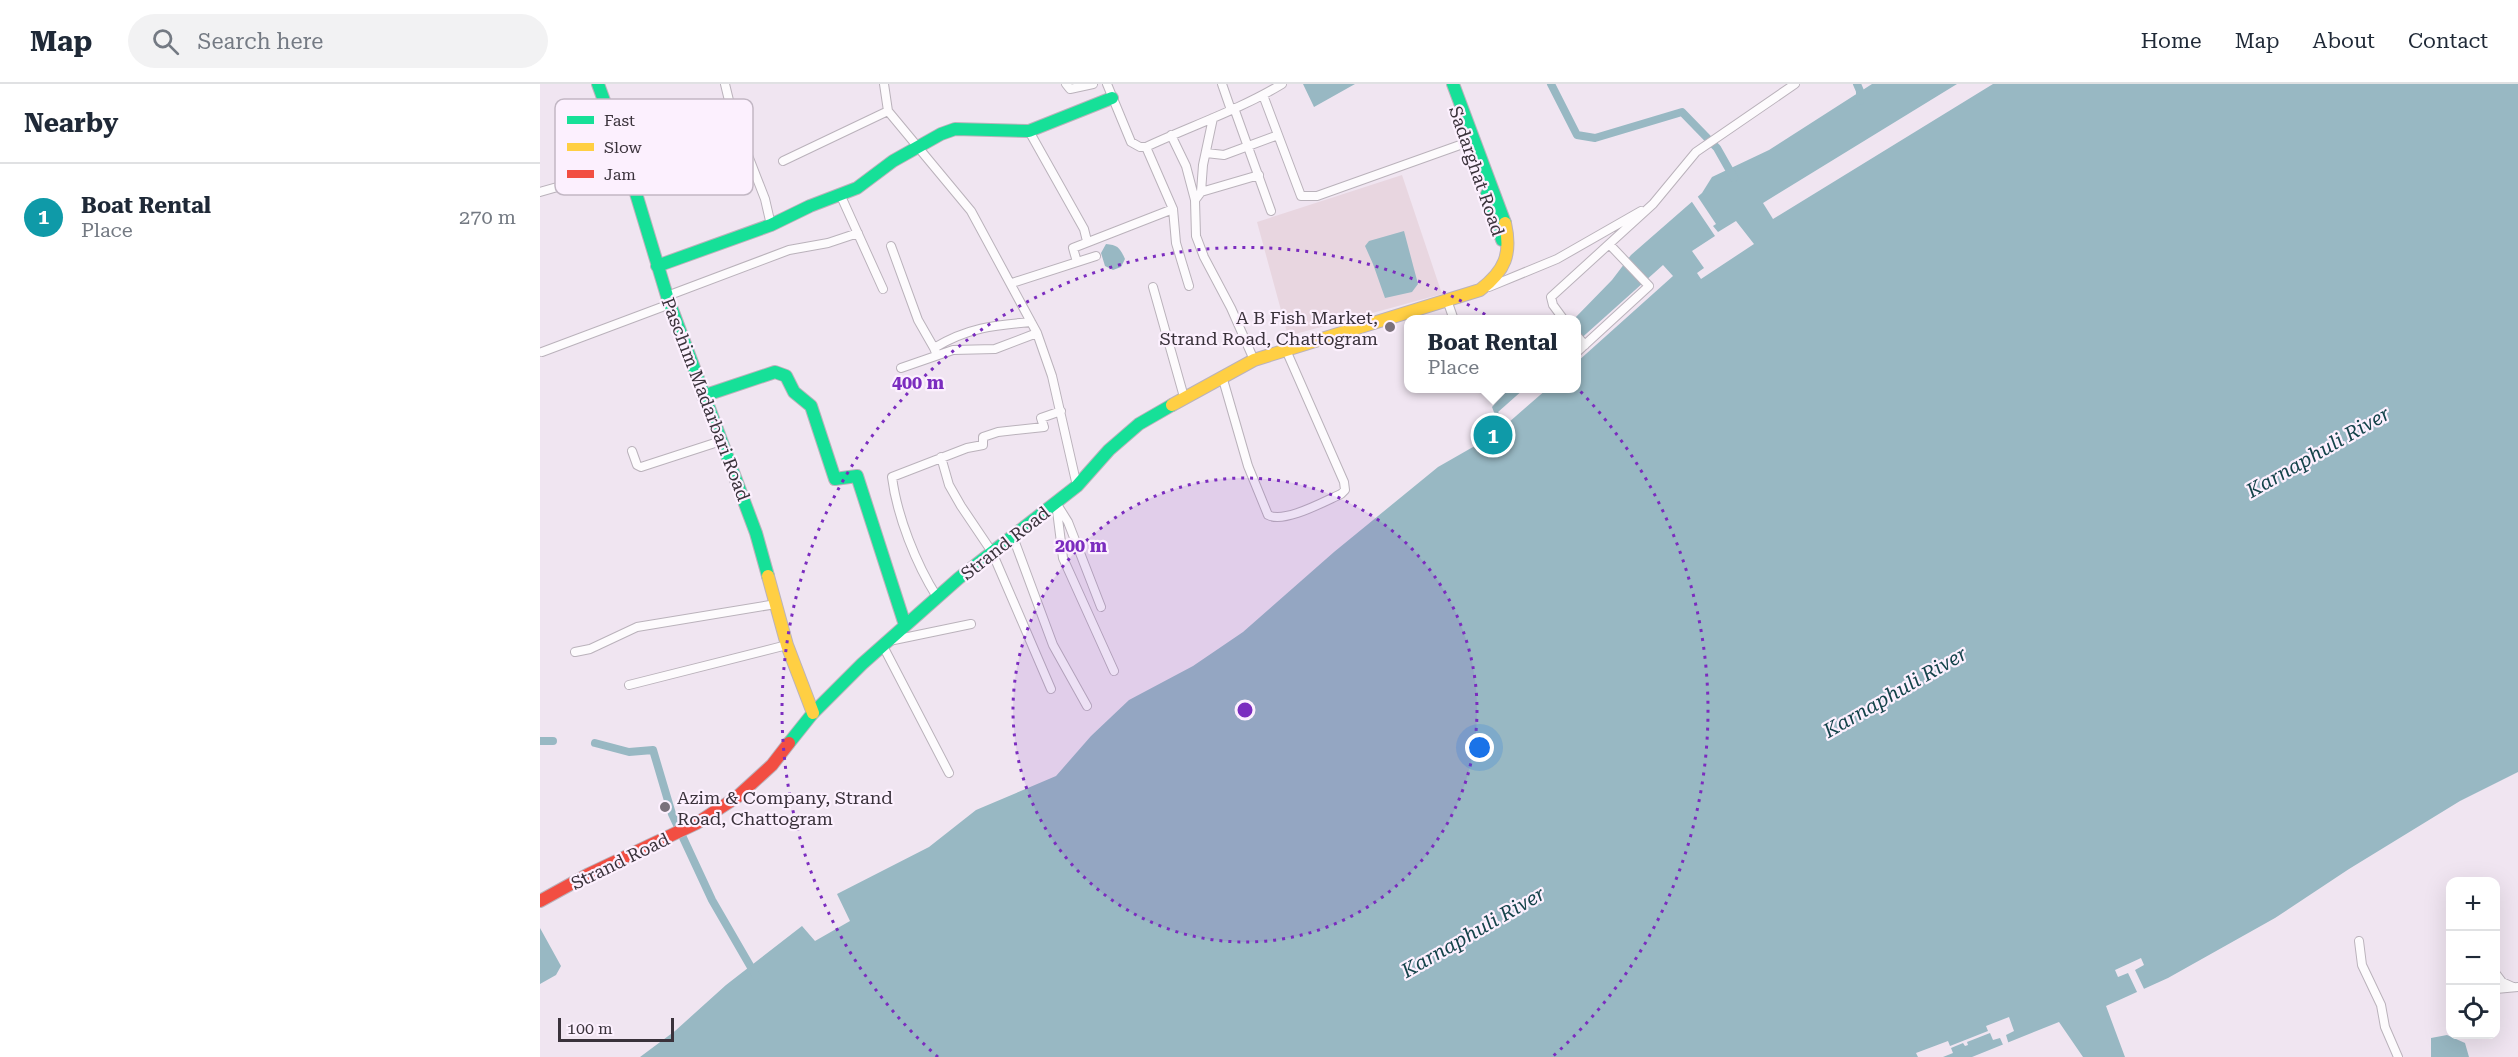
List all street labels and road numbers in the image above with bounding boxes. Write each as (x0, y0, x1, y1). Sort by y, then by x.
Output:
street label: Sadarghat Road (1445, 103, 1509, 239)
street label: Paschim Madarbari Road (657, 294, 755, 504)
street label: Strand Road (956, 502, 1054, 584)
street label: Strand Road (567, 828, 673, 894)

